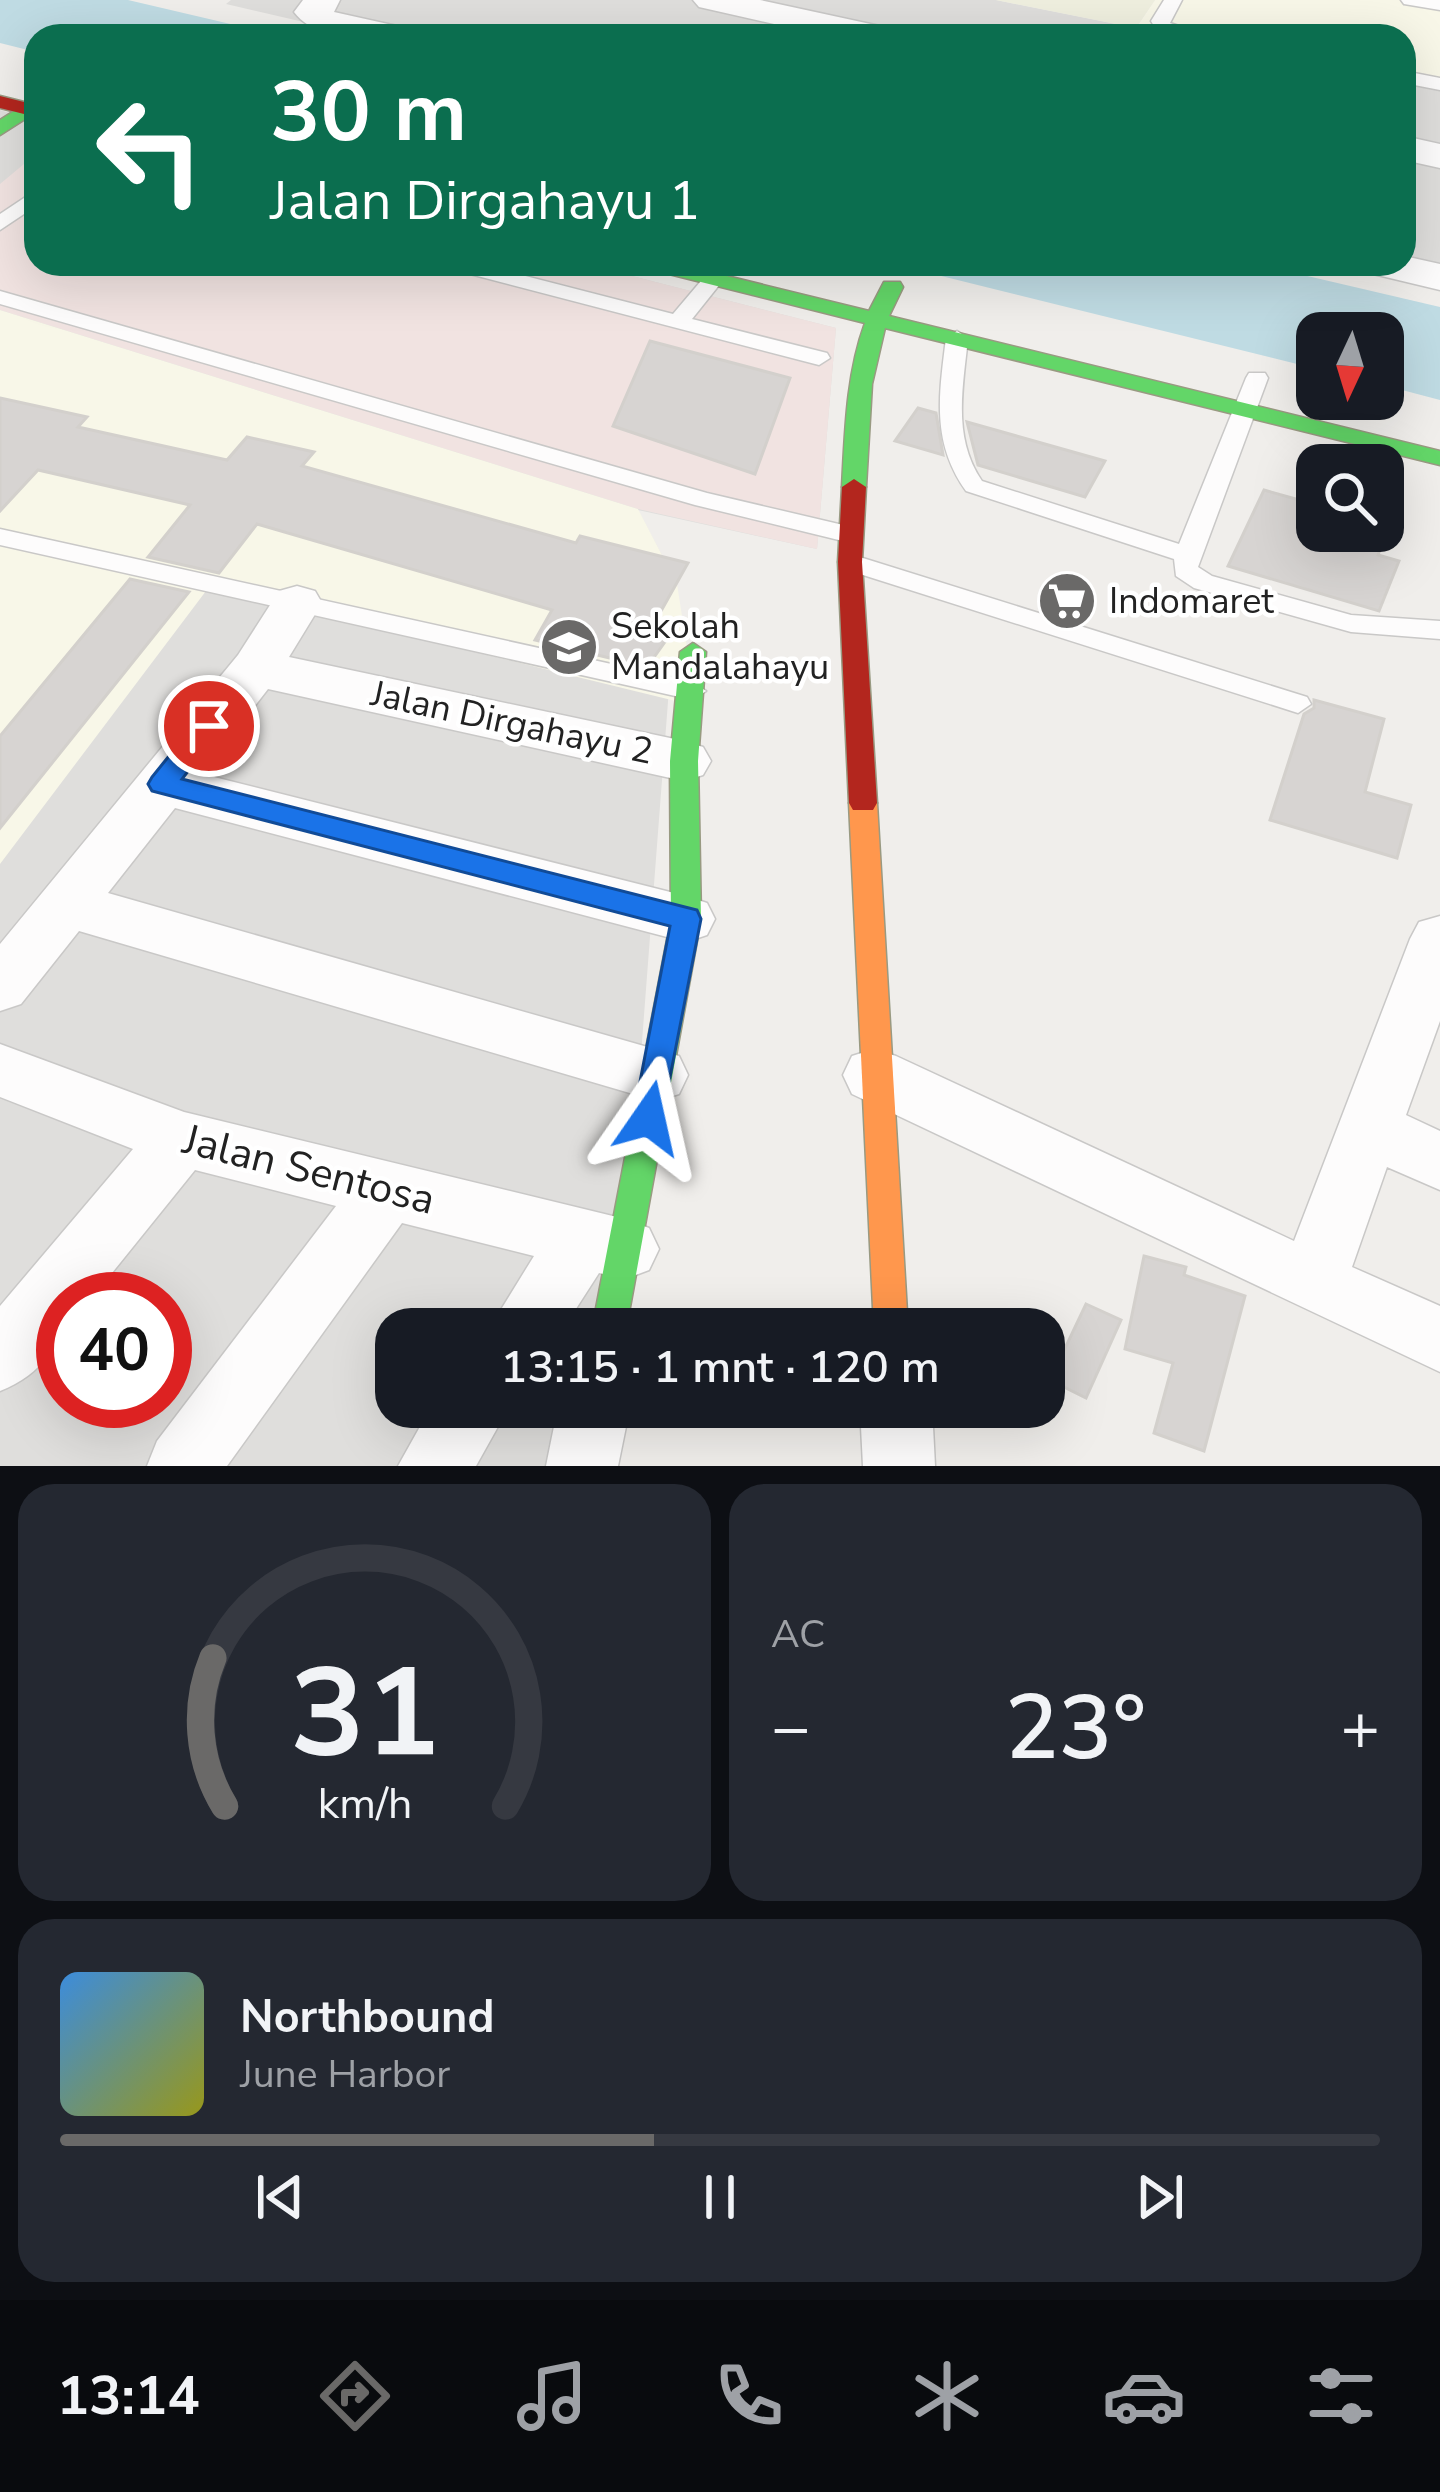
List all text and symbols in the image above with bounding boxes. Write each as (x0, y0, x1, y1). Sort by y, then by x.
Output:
text: 30 m (270, 55, 467, 170)
icon: left (72, 72, 228, 228)
text: Jalan Dirgahayu 1 (270, 164, 700, 238)
north arrow (1296, 312, 1404, 420)
map controls (1296, 312, 1404, 552)
button: search (1296, 444, 1404, 552)
supermarket icon: Indomaret (1036, 570, 1098, 632)
place label: Indomaret (1109, 577, 1274, 626)
place label: Sekolah Mandalahayu (611, 602, 829, 692)
school or university icon: Sekolah Mandalahayu (538, 616, 600, 678)
street label: Jalan Dirgahayu 2 (366, 669, 657, 777)
pin (158, 675, 260, 777)
icon: arrive (176, 693, 242, 759)
position arrow (586, 1055, 712, 1181)
street label: Jalan Sentosa (176, 1111, 441, 1229)
speed limit sign: 40 (36, 1272, 192, 1428)
text: 13:15 · 1 mnt · 120 m (500, 1337, 940, 1398)
text: AC (771, 1608, 825, 1661)
text: 31 (290, 1629, 439, 1799)
text: 23° (1005, 1667, 1146, 1790)
text: − (771, 1683, 811, 1773)
text: + (1340, 1683, 1380, 1773)
text: km/h (317, 1774, 412, 1832)
text: Northbound (240, 1987, 494, 2048)
text: June Harbor (240, 2048, 450, 2101)
icon: previous (247, 2164, 313, 2230)
icon: pause (687, 2164, 753, 2230)
icon: next (1127, 2164, 1193, 2230)
icon: directions (313, 2354, 397, 2438)
icon: music (510, 2354, 594, 2438)
icon: phone (707, 2354, 791, 2438)
icon: climate (905, 2354, 989, 2438)
icon: car (1102, 2354, 1186, 2438)
icon: filters (1299, 2354, 1383, 2438)
text: 13:14 (57, 2359, 200, 2433)

